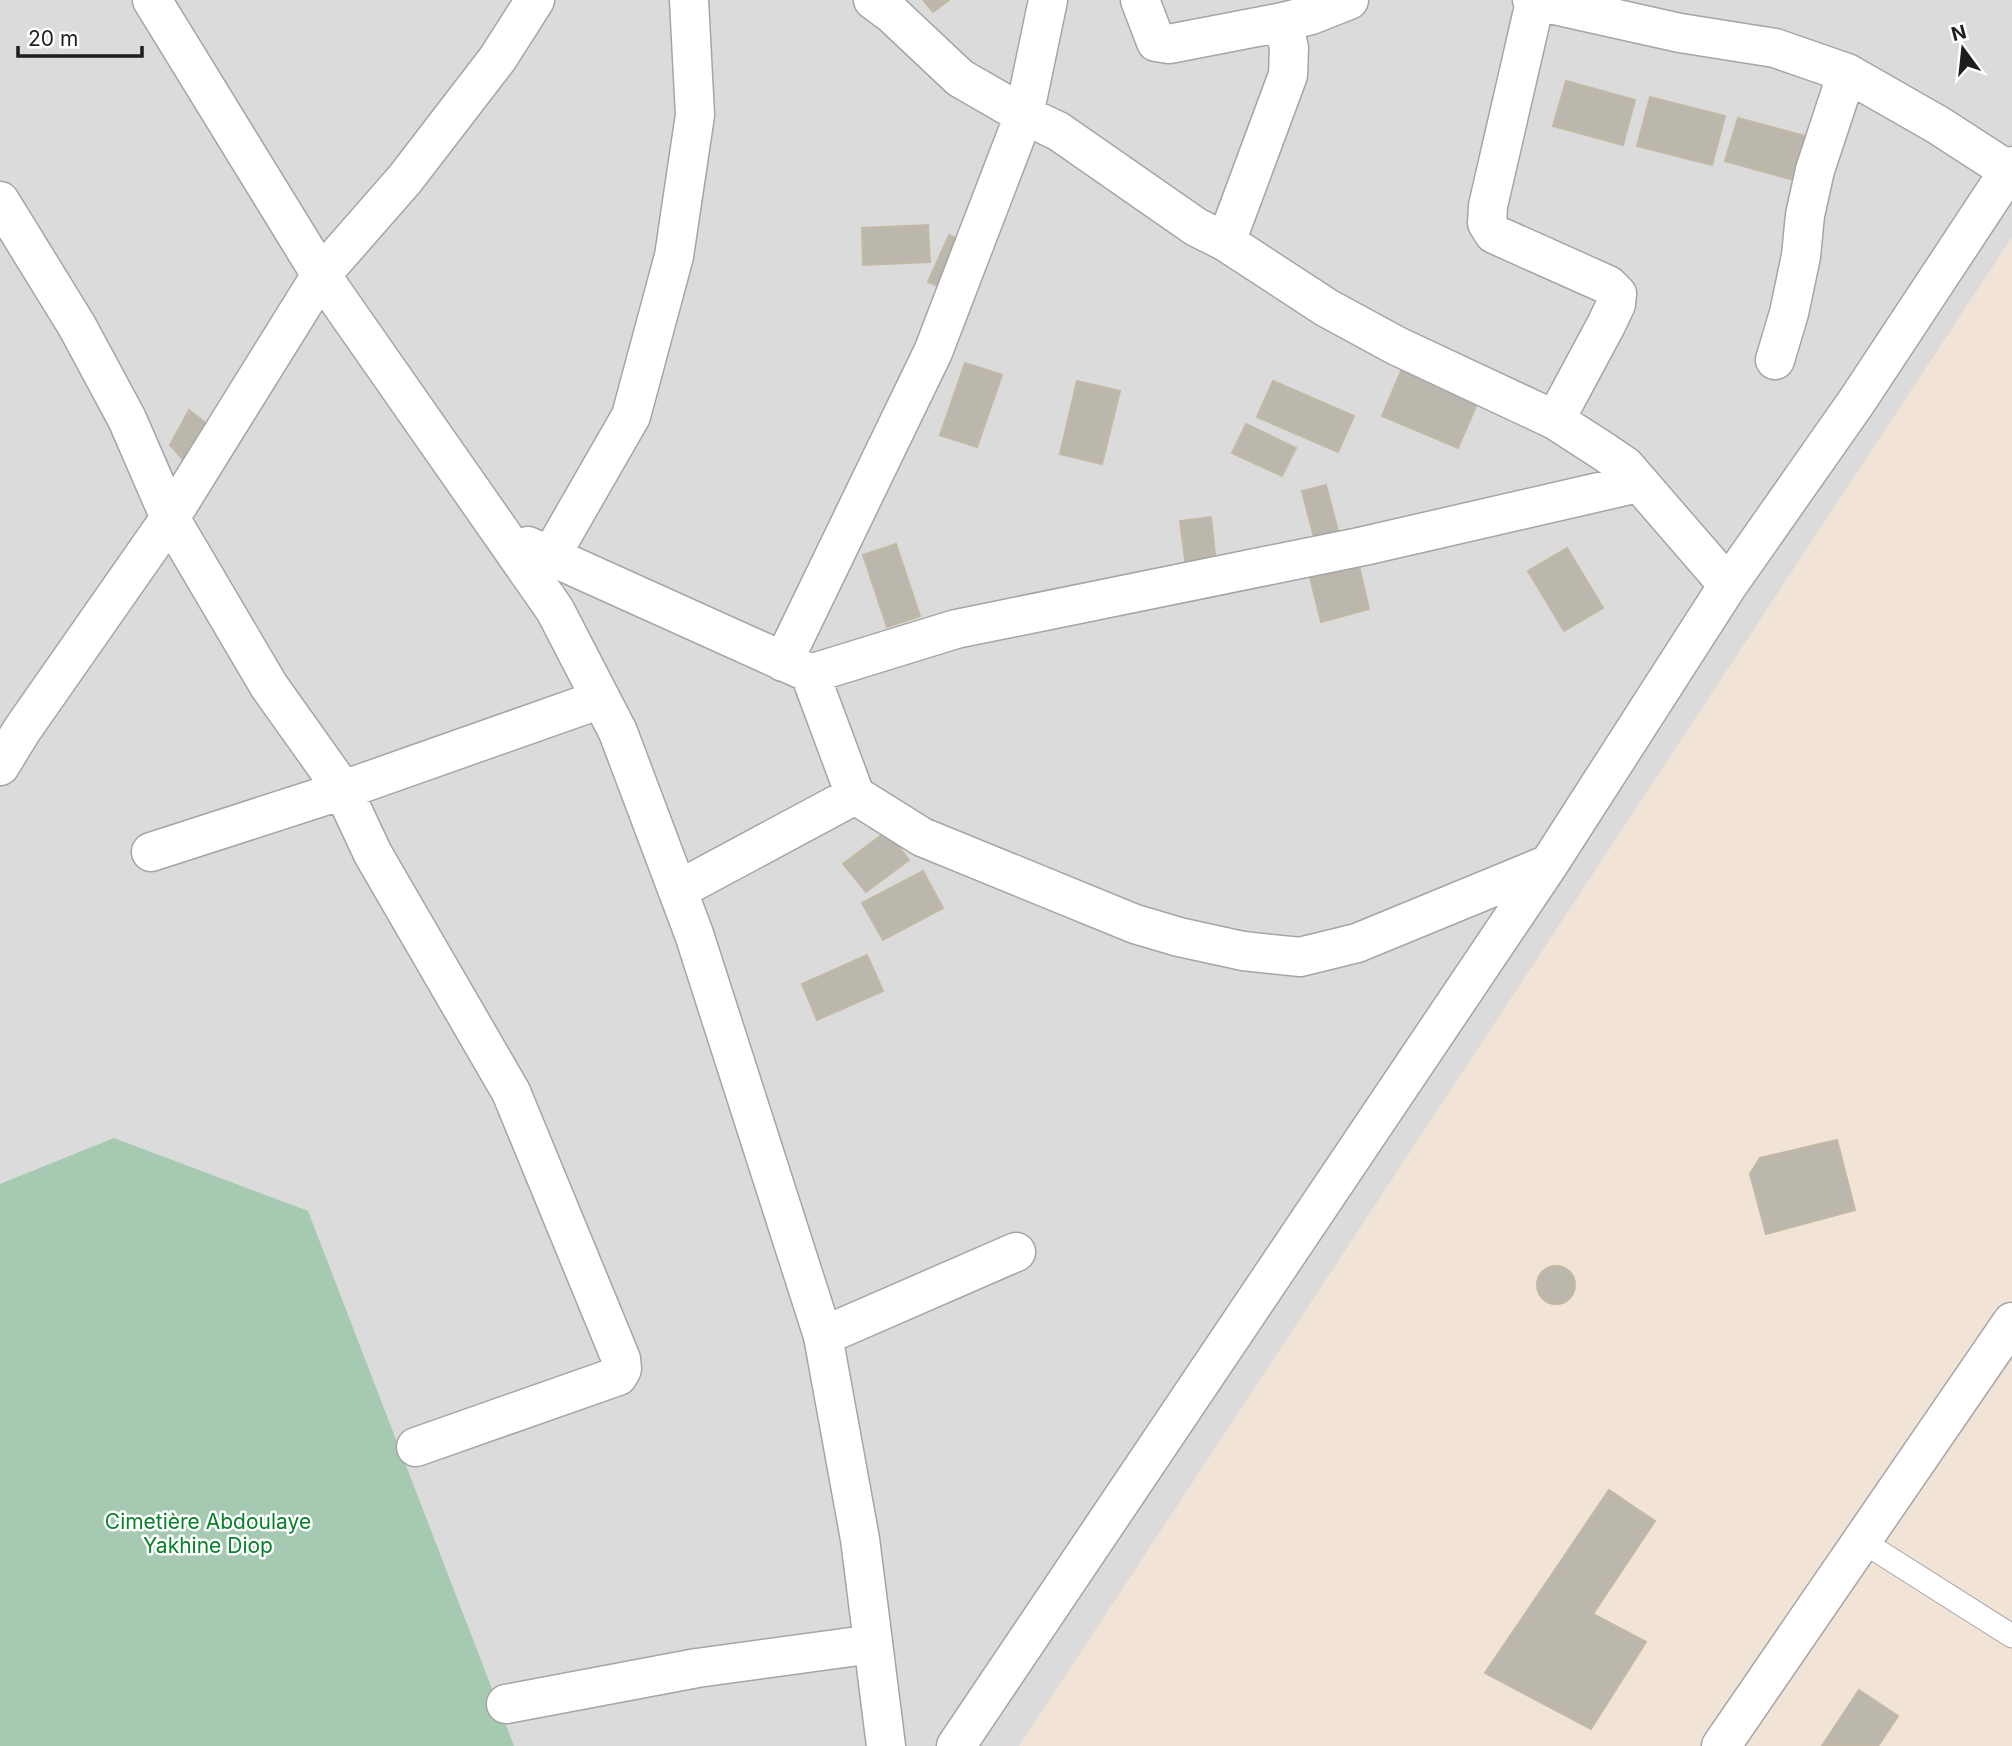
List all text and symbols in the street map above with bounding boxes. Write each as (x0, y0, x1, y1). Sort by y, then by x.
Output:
scale bar (18, 14, 142, 58)
north arrow (1928, 14, 1998, 84)
text: N (1949, 20, 1969, 46)
text: 20 m (28, 26, 78, 51)
park label: Cimetière Abdoulaye Yakhine Diop (105, 1509, 311, 1558)

